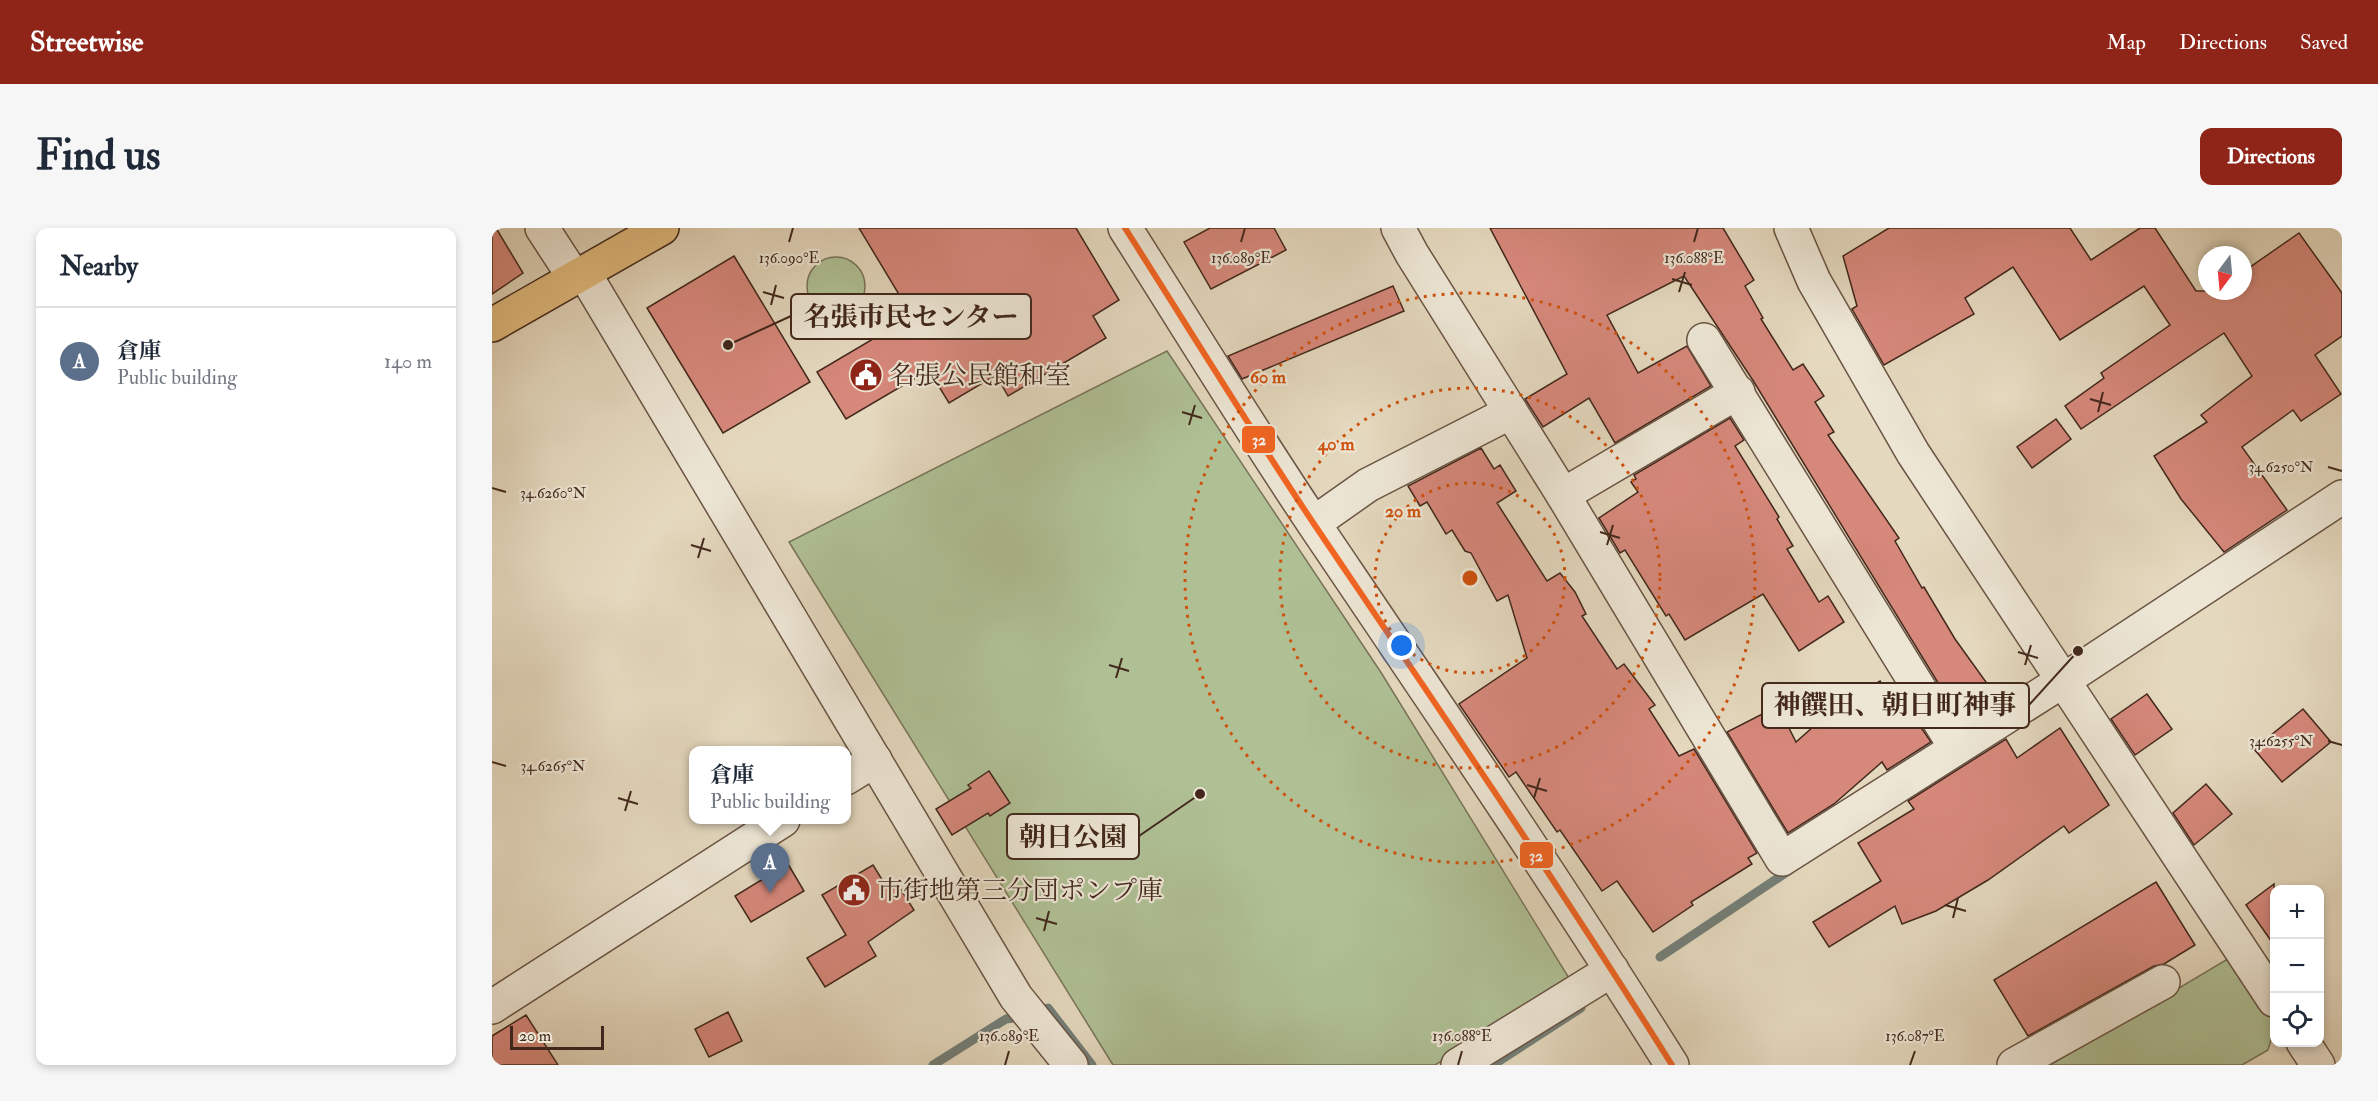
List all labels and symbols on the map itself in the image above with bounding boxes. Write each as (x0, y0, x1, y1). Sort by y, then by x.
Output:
north arrow (2198, 246, 2252, 300)
text: 136.090°E (759, 249, 820, 268)
text: 136.089°E (1211, 249, 1271, 268)
text: 136.088°E (1664, 249, 1724, 268)
callout: 名張市民センター (791, 294, 1031, 339)
text: 名張市民センター (804, 301, 1018, 334)
public building icon: 名張公民館和室 (848, 357, 884, 393)
place label: 名張公民館和室 (889, 360, 1071, 392)
text: 60 m (1250, 366, 1287, 389)
line badge: 32 (1241, 425, 1276, 454)
text: 32 (1252, 430, 1266, 450)
text: 40 m (1317, 433, 1355, 456)
text: 34.6250°N (2248, 458, 2314, 477)
text: 34.6260°N (520, 484, 587, 503)
text: 20 m (1385, 500, 1422, 523)
centre of rings (1460, 568, 1480, 588)
your location (1387, 631, 1416, 660)
callout: 神饌田、朝日町神事 (1762, 683, 2029, 728)
text: 神饌田、朝日町神事 (1774, 689, 2017, 722)
text: 34.6255°N (2249, 732, 2314, 751)
text: 34.6265°N (520, 757, 586, 776)
callout: 朝日公園 (1007, 814, 1139, 859)
text: 朝日公園 (1019, 821, 1127, 854)
line badge: 32 (1519, 841, 1554, 869)
pin: A (750, 844, 790, 893)
text: 32 (1529, 846, 1543, 866)
public building icon: 市街地第三分団ポンプ庫 (836, 872, 872, 908)
place label: 市街地第三分団ポンプ庫 (877, 875, 1163, 907)
scale bar (510, 1023, 604, 1050)
text: 136.089°E (979, 1027, 1039, 1046)
text: 136.088°E (1432, 1027, 1492, 1046)
text: 136.087°E (1885, 1027, 1945, 1046)

